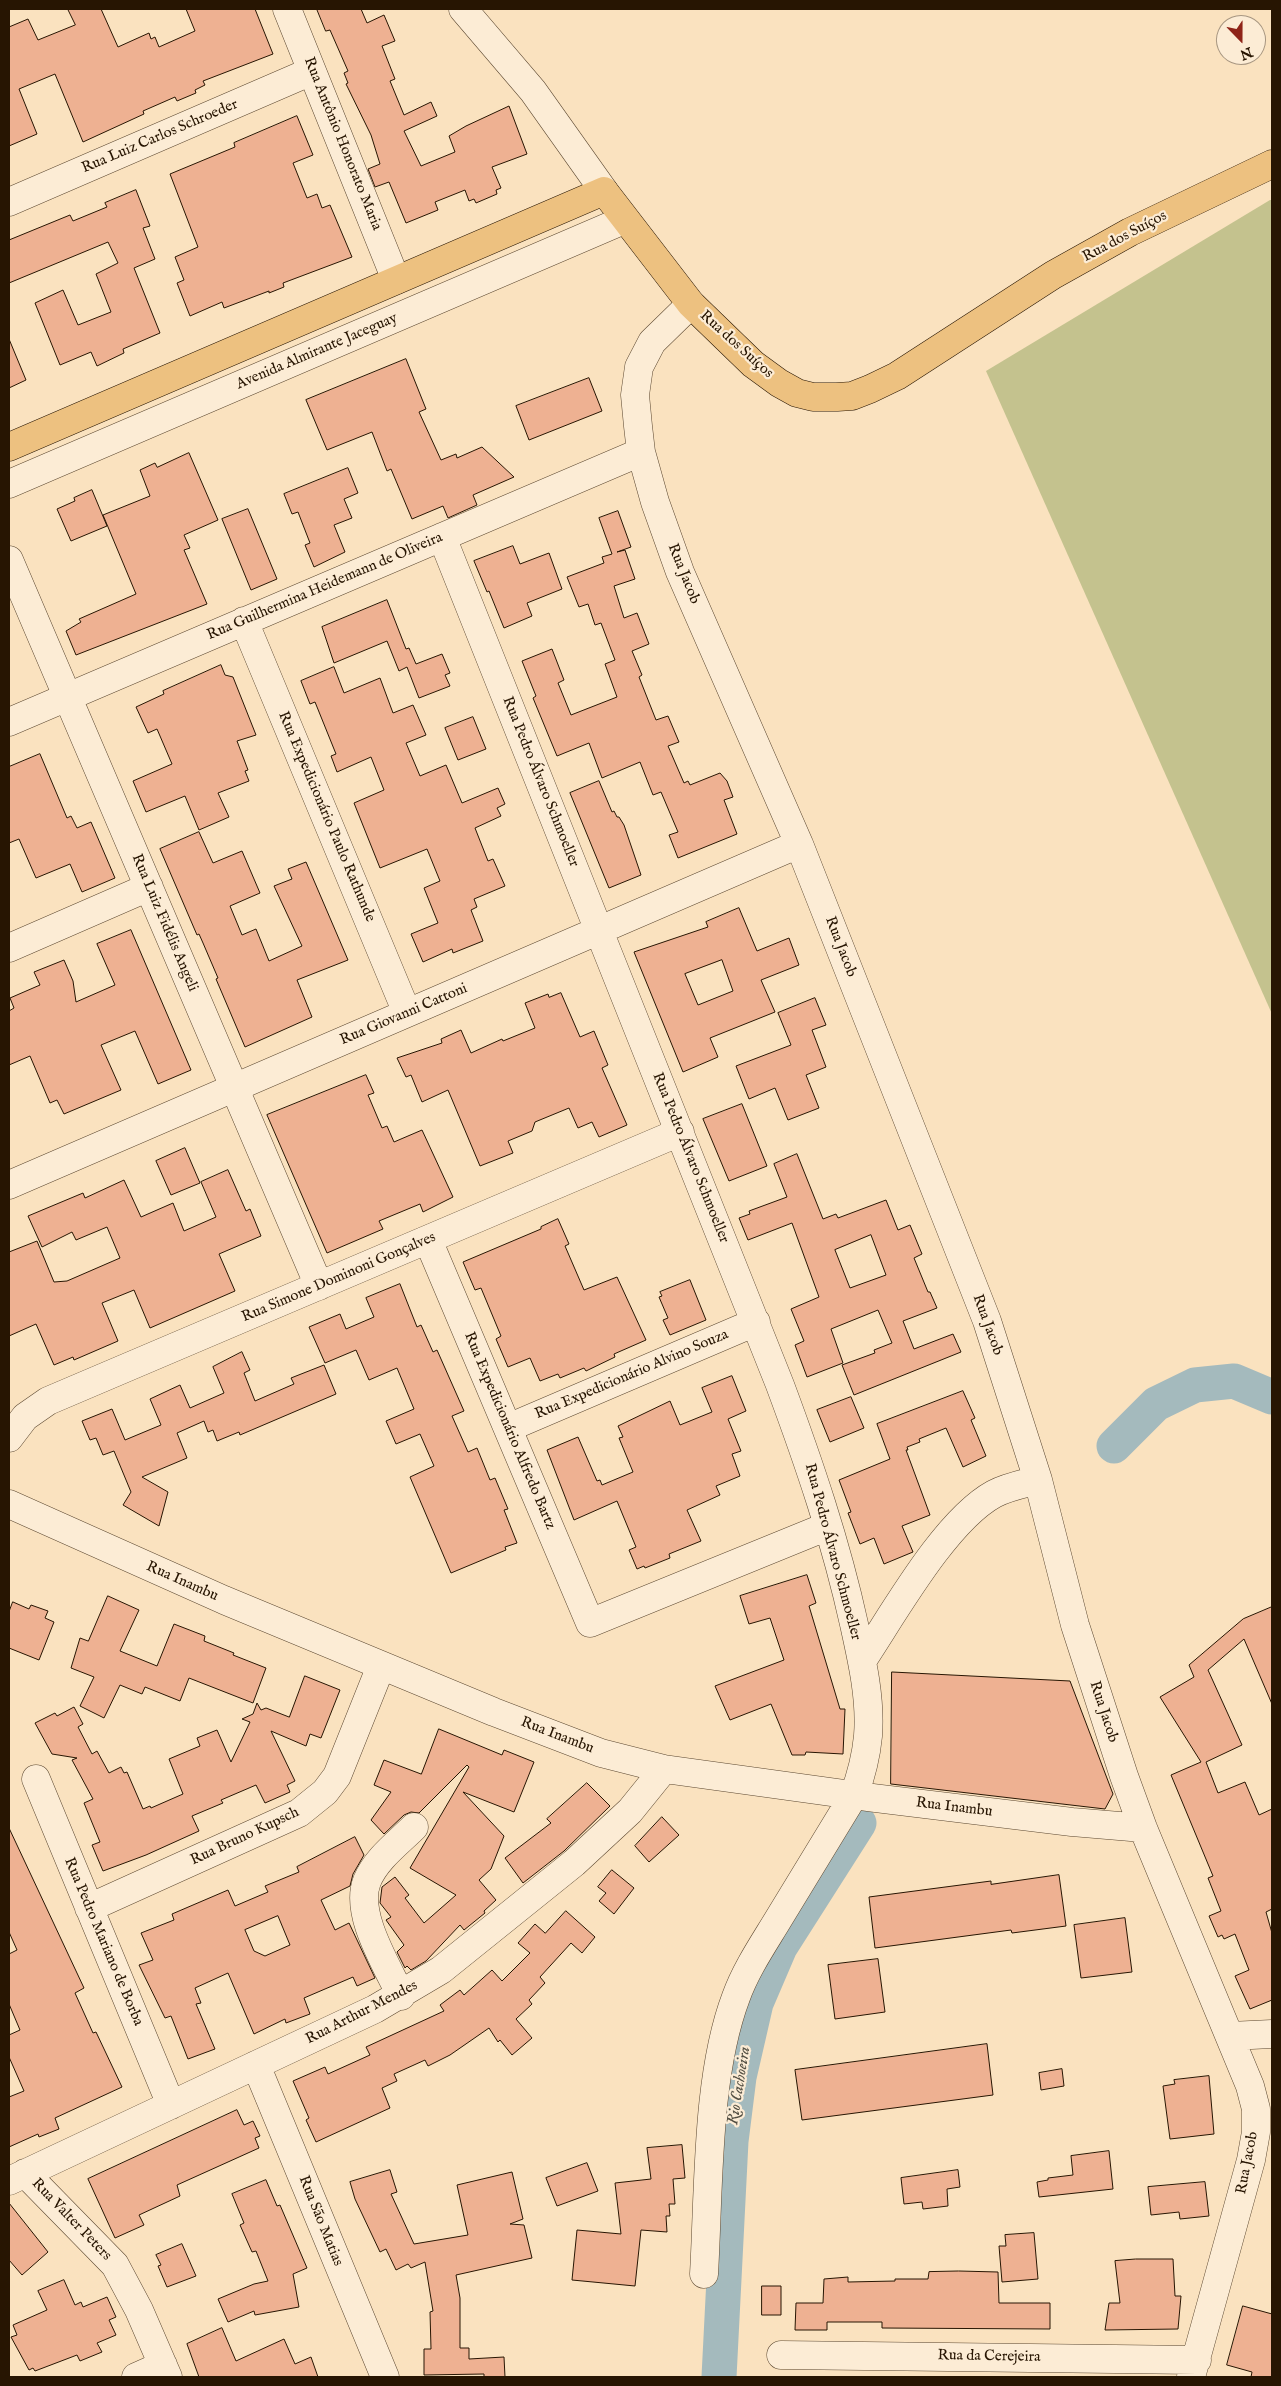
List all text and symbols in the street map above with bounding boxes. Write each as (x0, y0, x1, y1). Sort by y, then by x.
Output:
north arrow (1216, 15, 1266, 65)
text: N (1237, 42, 1255, 64)
street label: Rua Antônio Honorato Maria (299, 55, 385, 233)
street label: Rua Luiz Carlos Schroeder (79, 96, 241, 178)
street label: Rua dos Suíços (1080, 207, 1170, 267)
street label: Rua dos Suíços (696, 307, 776, 383)
street label: Avenida Almirante Jaceguay (234, 310, 400, 394)
street label: Rua Guilhermina Heidemann de Oliveira (204, 529, 446, 645)
street label: Rua Jacob (663, 541, 703, 607)
street label: Rua Pedro Álvaro Schmoeller (498, 694, 582, 870)
street label: Rua Expedicionário Paulo Rathunde (273, 709, 379, 925)
street label: Rua Luiz Fidélis Angeli (127, 851, 201, 995)
street label: Rua Jacob (820, 914, 860, 980)
street label: Rua Giovanni Cattoni (338, 980, 470, 1050)
street label: Rua Pedro Álvaro Schmoeller (648, 1070, 732, 1246)
street label: Rua Simone Dominoni Gonçalves (239, 1229, 439, 1327)
street label: Rua Jacob (968, 1292, 1006, 1358)
street label: Rua Expedicionário Alvino Souza (533, 1326, 731, 1424)
street label: Rua Expedicionário Alfredo Bartz (459, 1330, 559, 1532)
street label: Rua Pedro Álvaro Schmoeller (800, 1462, 864, 1642)
street label: Rua Inambu (143, 1558, 221, 1606)
street label: Rua Jacob (1085, 1679, 1121, 1745)
street label: Rua Inambu (518, 1714, 596, 1758)
street label: Rua Inambu (915, 1794, 993, 1822)
street label: Rua Bruno Kupsch (188, 1804, 302, 1870)
street label: Rua Pedro Mariano de Borba (59, 1855, 147, 2029)
street label: Rua Arthur Mendes (303, 1977, 421, 2049)
water label: Rio Cachoeira (724, 2045, 756, 2127)
street label: Rua Jacob (1233, 2130, 1263, 2196)
street label: Rua São Matias (294, 2173, 346, 2269)
street label: Rua Valter Peters (27, 2175, 115, 2265)
street label: Rua da Cerejeira (937, 2347, 1041, 2367)

